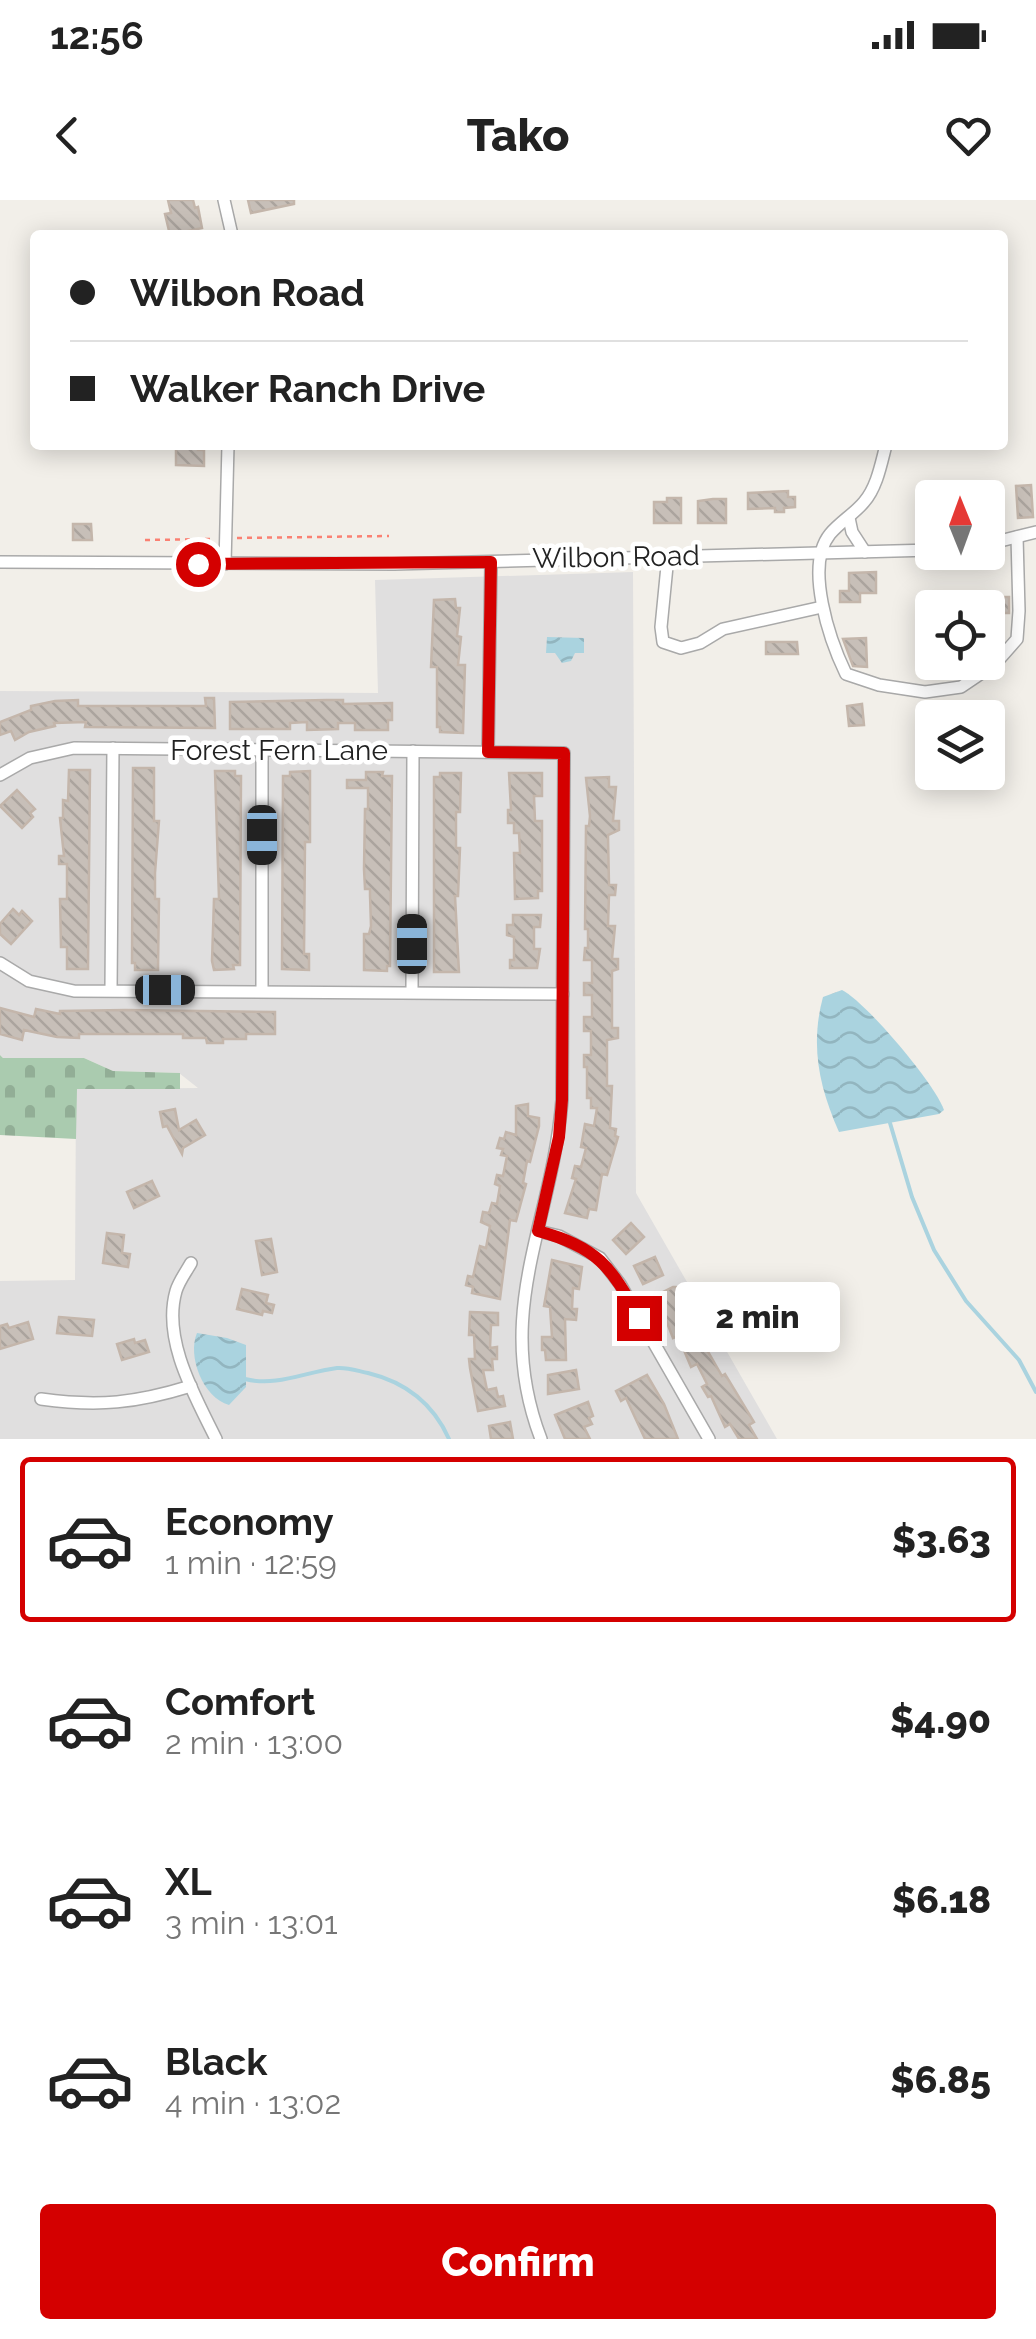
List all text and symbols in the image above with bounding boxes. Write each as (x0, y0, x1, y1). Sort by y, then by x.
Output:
text: 12:56 (50, 13, 144, 58)
icon: back (40, 108, 95, 163)
icon: heart (941, 108, 996, 163)
text: Tako (467, 109, 569, 162)
text: Wilbon Road (130, 270, 365, 315)
text: Walker Ranch Drive (130, 366, 485, 411)
north arrow (915, 480, 1005, 570)
map controls (915, 480, 1005, 790)
street label: Wilbon Road (532, 539, 700, 575)
route start (176, 542, 221, 587)
button: locate (915, 590, 1005, 680)
button: layers (915, 700, 1005, 790)
street label: Forest Fern Lane (170, 734, 388, 767)
car (247, 805, 277, 865)
car (397, 914, 427, 974)
car (135, 975, 195, 1005)
callout: 2 min (674, 1283, 839, 1353)
route end (617, 1296, 662, 1341)
text: 2 min (715, 1298, 800, 1335)
icon: car (45, 1495, 135, 1585)
text: Economy (165, 1499, 334, 1544)
text: $3.63 (892, 1517, 991, 1562)
text: 1 min · 12:59 (165, 1544, 337, 1581)
icon: car (45, 1675, 135, 1765)
text: Comfort (165, 1679, 315, 1724)
text: $4.90 (890, 1697, 991, 1742)
text: 2 min · 13:00 (165, 1724, 343, 1761)
icon: car (45, 1855, 135, 1945)
text: XL (165, 1859, 212, 1904)
text: $6.18 (892, 1877, 991, 1922)
text: 3 min · 13:01 (165, 1904, 338, 1941)
icon: car (45, 2035, 135, 2125)
text: Black (165, 2039, 267, 2084)
text: $6.85 (890, 2057, 991, 2102)
text: 4 min · 13:02 (165, 2084, 341, 2121)
button: Confirm (40, 2204, 996, 2319)

